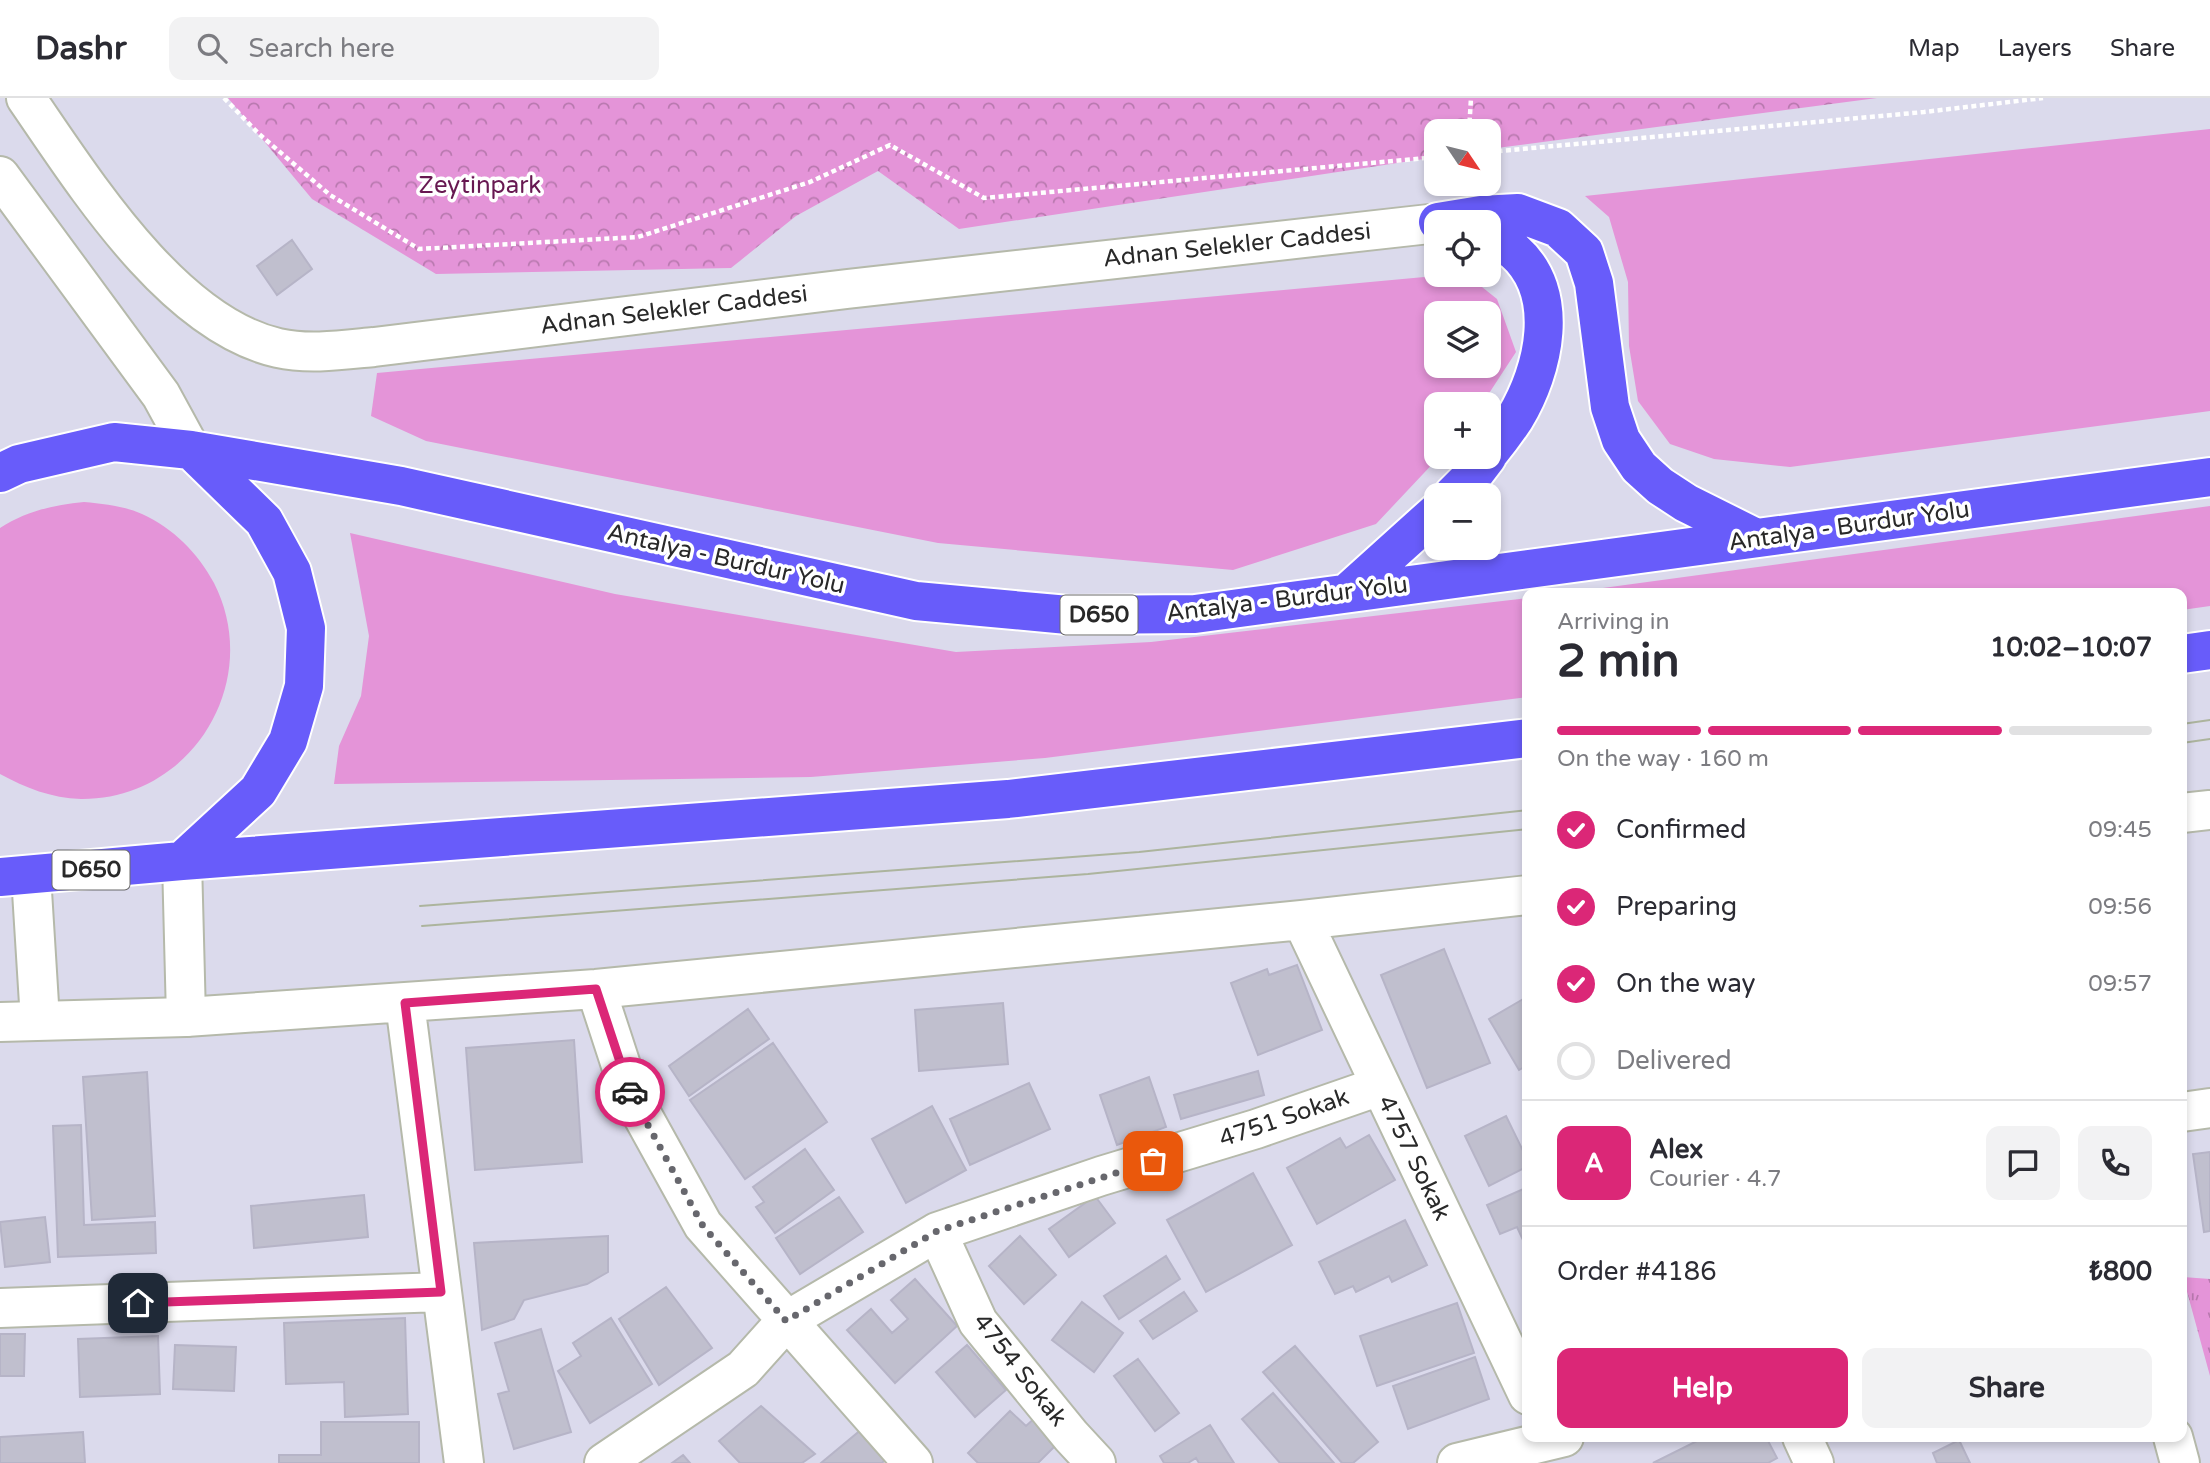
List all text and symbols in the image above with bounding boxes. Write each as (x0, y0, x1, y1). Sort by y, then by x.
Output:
search box (169, 17, 659, 80)
text: Dashr (35, 29, 127, 68)
icon: search (193, 29, 231, 67)
text: Search here (249, 33, 395, 64)
text: Map (1908, 34, 1960, 63)
text: Layers (1998, 34, 2072, 63)
text: Share (2110, 34, 2175, 63)
north arrow (1424, 119, 1502, 196)
map controls (1424, 119, 1501, 560)
park label: Zeytinpark (419, 171, 541, 200)
button: locate (1424, 210, 1501, 287)
street label: Adnan Selekler Caddesi (1102, 217, 1372, 273)
street label: Adnan Selekler Caddesi (539, 279, 809, 341)
button: layers (1424, 301, 1501, 378)
button: + (1424, 392, 1501, 469)
button: − (1424, 483, 1501, 560)
street label: Antalya - Burdur Yolu (1727, 495, 1971, 557)
street label: Antalya - Burdur Yolu (604, 518, 848, 600)
street label: Antalya - Burdur Yolu (1165, 570, 1409, 628)
road number: D650 (1060, 596, 1138, 635)
text: Arriving in (1557, 608, 1670, 636)
text: 10:02–10:07 (1990, 632, 2152, 663)
text: 2 min (1557, 634, 1680, 689)
text: On the way · 160 m (1557, 745, 1769, 773)
icon: check (1557, 811, 1595, 849)
text: Confirmed (1616, 814, 1746, 845)
text: 09:45 (2088, 816, 2152, 844)
road number: D650 (52, 850, 130, 890)
icon: check (1557, 888, 1595, 926)
text: Preparing (1616, 891, 1737, 922)
text: 09:56 (2088, 893, 2152, 921)
icon: check (1557, 965, 1595, 1003)
text: On the way (1616, 968, 1756, 999)
text: 09:57 (2088, 970, 2152, 998)
text: Delivered (1616, 1045, 1732, 1076)
courier (595, 1057, 665, 1127)
icon: car (611, 1073, 649, 1111)
street label: 4751 Sokak (1215, 1082, 1353, 1154)
street label: 4757 Sokak (1371, 1091, 1457, 1225)
button: chat (1986, 1126, 2060, 1200)
button: phone (2078, 1126, 2152, 1200)
pin (1123, 1131, 1183, 1191)
text: Alex (1649, 1134, 1703, 1165)
icon: bag (1134, 1142, 1172, 1180)
text: A (1584, 1148, 1604, 1179)
text: Courier · 4.7 (1649, 1165, 1782, 1193)
text: Order #4186 (1557, 1256, 1717, 1287)
text: ₺800 (2089, 1256, 2152, 1287)
pin (108, 1273, 168, 1333)
icon: home (119, 1284, 157, 1322)
street label: 4754 Sokak (967, 1308, 1073, 1432)
button: Help (1557, 1348, 1848, 1428)
button: Share (1862, 1348, 2152, 1428)

